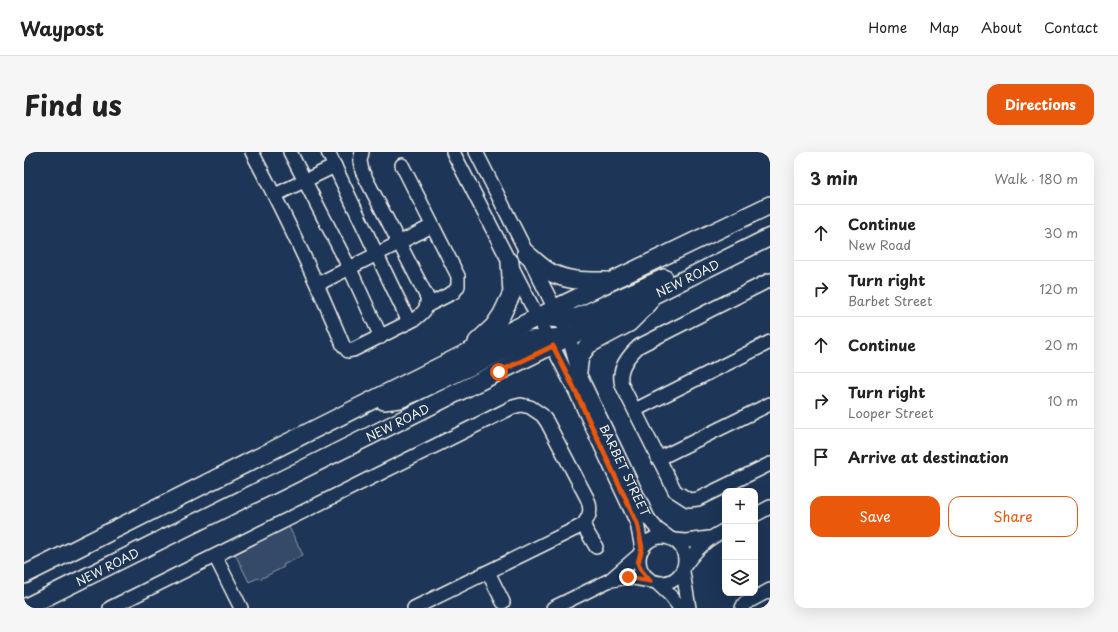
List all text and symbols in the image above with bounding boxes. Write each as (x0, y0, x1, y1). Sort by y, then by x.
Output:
text: Waypost (20, 14, 104, 42)
text: Home (868, 17, 907, 38)
text: Map (929, 17, 959, 38)
text: About (981, 17, 1022, 38)
text: Contact (1044, 17, 1098, 38)
text: Find us (24, 83, 122, 126)
button: Directions (987, 84, 1094, 125)
text: 3 min (810, 165, 858, 191)
text: Walk · 180 m (995, 169, 1078, 188)
text: Continue (848, 212, 916, 235)
icon: ahead (810, 222, 832, 244)
text: 30 m (1044, 223, 1078, 242)
text: New Road (848, 235, 911, 254)
street label: NEW ROAD (653, 255, 722, 301)
text: Turn right (848, 268, 925, 291)
icon: right (810, 278, 832, 300)
text: 120 m (1039, 279, 1078, 298)
text: Barbet Street (848, 291, 932, 310)
text: Continue (848, 333, 916, 356)
icon: ahead (810, 334, 832, 356)
text: 20 m (1044, 335, 1078, 354)
route start (490, 363, 508, 381)
text: Turn right (848, 380, 925, 403)
icon: right (810, 390, 832, 412)
text: 10 m (1048, 391, 1078, 410)
street label: NEW ROAD (363, 399, 432, 446)
text: Looper Street (848, 403, 934, 422)
street label: BARBET STREET (595, 421, 655, 520)
text: Arrive at destination (848, 445, 1009, 468)
icon: arrive (810, 446, 832, 468)
map controls (722, 488, 758, 596)
button: + (722, 488, 758, 524)
button: Save (810, 496, 940, 537)
button: Share (948, 496, 1078, 537)
button: − (722, 524, 758, 560)
street label: NEW ROAD (72, 543, 142, 590)
button: layers (722, 560, 758, 596)
route end (619, 568, 637, 586)

